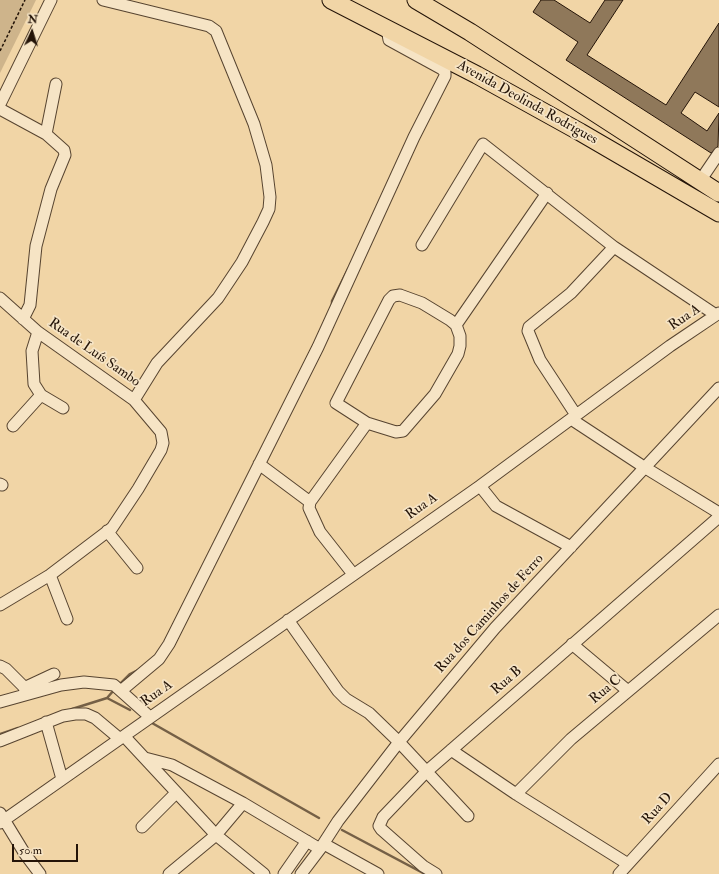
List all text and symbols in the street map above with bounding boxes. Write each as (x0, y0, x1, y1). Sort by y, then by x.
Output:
north arrow (12, 12, 52, 52)
text: N (27, 13, 38, 26)
street label: Avenida Deolinda Rodrigues (454, 57, 600, 149)
street label: Rua A (666, 301, 704, 335)
street label: Rua de Luís Sambo (45, 315, 143, 391)
street label: Rua A (403, 490, 441, 524)
street label: Rua dos Caminhos de Ferro (432, 551, 548, 677)
street label: Rua B (488, 663, 526, 699)
street label: Rua C (587, 672, 625, 708)
street label: Rua A (138, 677, 176, 711)
street label: Rua D (639, 790, 677, 828)
scale bar (14, 836, 80, 862)
text: 50 m (19, 843, 42, 858)

